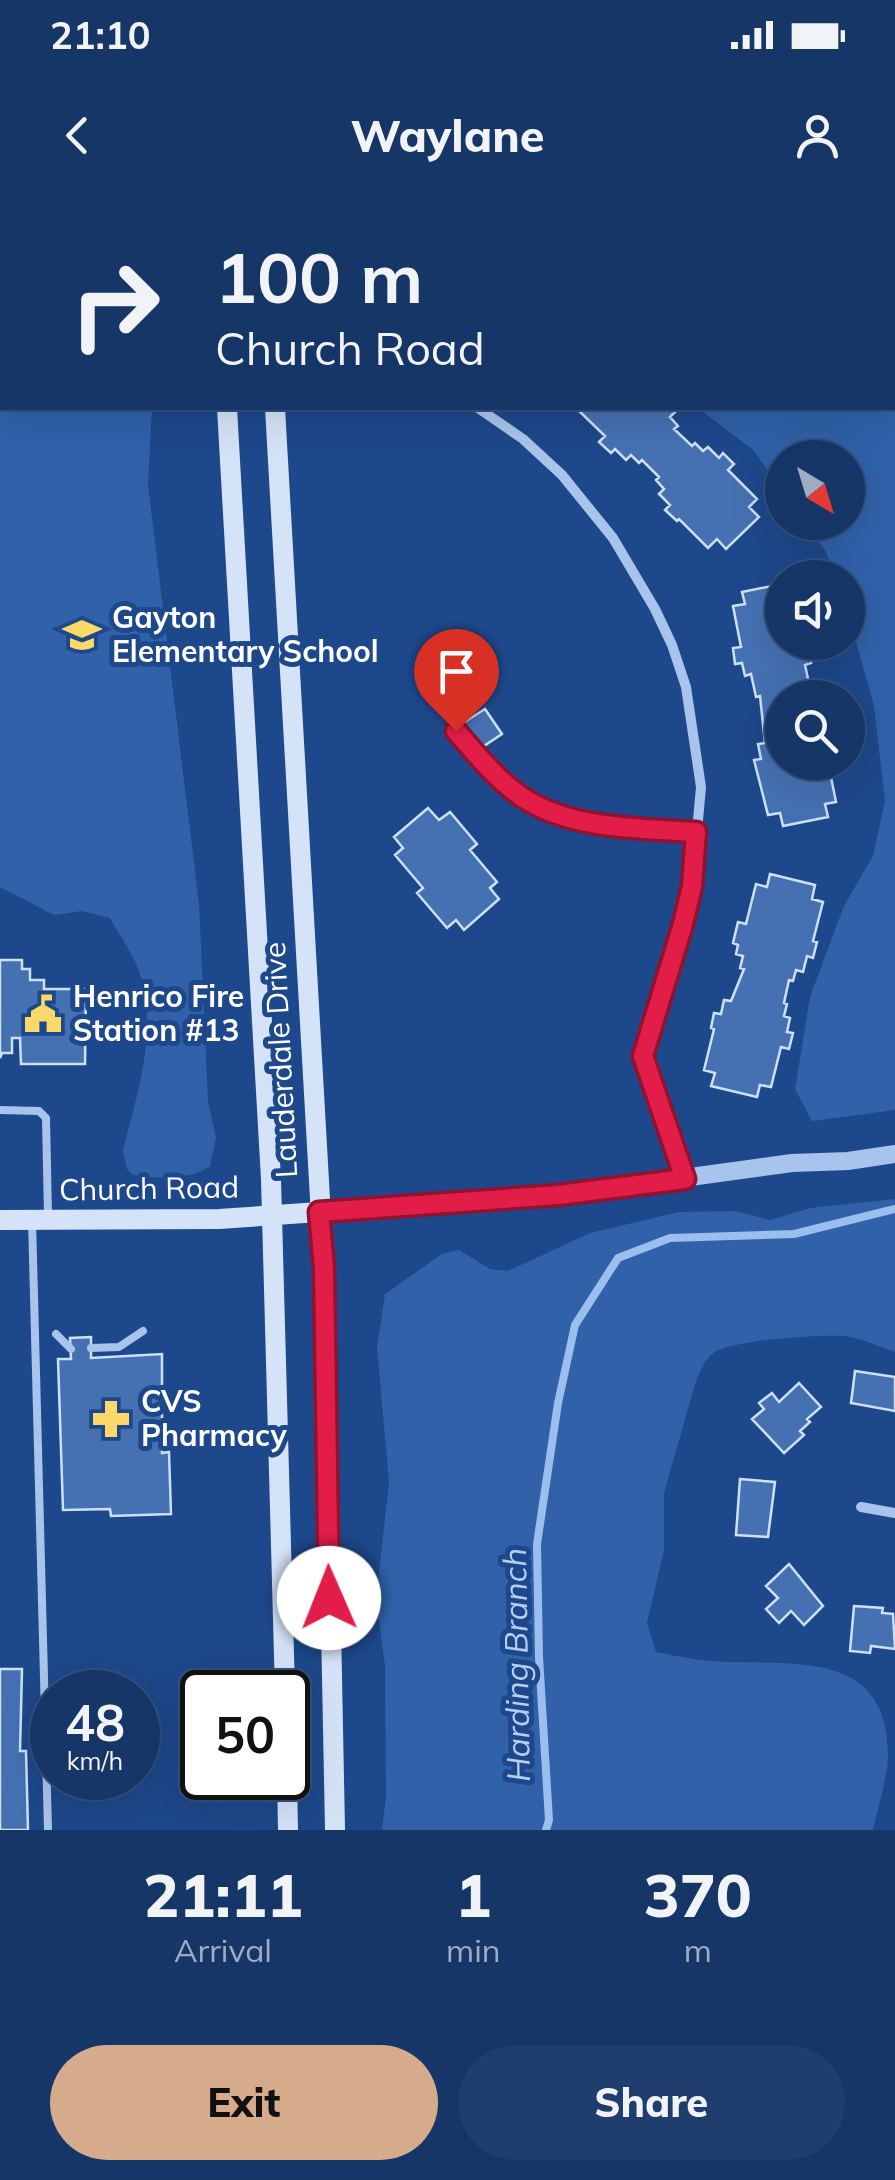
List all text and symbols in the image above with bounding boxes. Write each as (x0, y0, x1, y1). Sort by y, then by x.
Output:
text: 21:10 (50, 11, 151, 59)
text: Waylane (351, 107, 544, 163)
icon: back (50, 108, 105, 163)
icon: person (790, 108, 845, 163)
text: 100 m (215, 233, 423, 321)
icon: right (50, 240, 180, 370)
text: Church Road (215, 320, 485, 376)
north arrow (765, 440, 865, 540)
map controls (765, 440, 865, 780)
button: sound (765, 560, 865, 660)
place label: Gayton Elementary School (112, 598, 379, 670)
school or university icon: Gayton Elementary School (61, 614, 103, 656)
pin (414, 629, 499, 732)
icon: arrive (429, 644, 484, 699)
button: search (765, 680, 865, 780)
street label: Lauderdale Drive (255, 941, 305, 1179)
place label: Henrico Fire Station #13 (73, 977, 244, 1049)
public building icon: Henrico Fire Station #13 (22, 993, 64, 1035)
street label: Church Road (59, 1167, 239, 1209)
place label: CVS Pharmacy (141, 1382, 287, 1454)
pharmacy icon: CVS Pharmacy (90, 1398, 132, 1440)
position arrow (277, 1546, 381, 1650)
water label: Harding Branch (494, 1548, 538, 1782)
speed limit sign: 50 (180, 1670, 310, 1800)
text: 48 (65, 1691, 125, 1754)
text: km/h (67, 1745, 123, 1776)
text: 21:11 (143, 1857, 303, 1932)
text: 1 (455, 1857, 491, 1932)
text: 370 (644, 1857, 752, 1932)
text: Arrival (174, 1930, 272, 1970)
text: min (446, 1930, 501, 1970)
text: m (684, 1930, 712, 1970)
button: Exit (50, 2045, 438, 2160)
button: Share (458, 2045, 845, 2160)

